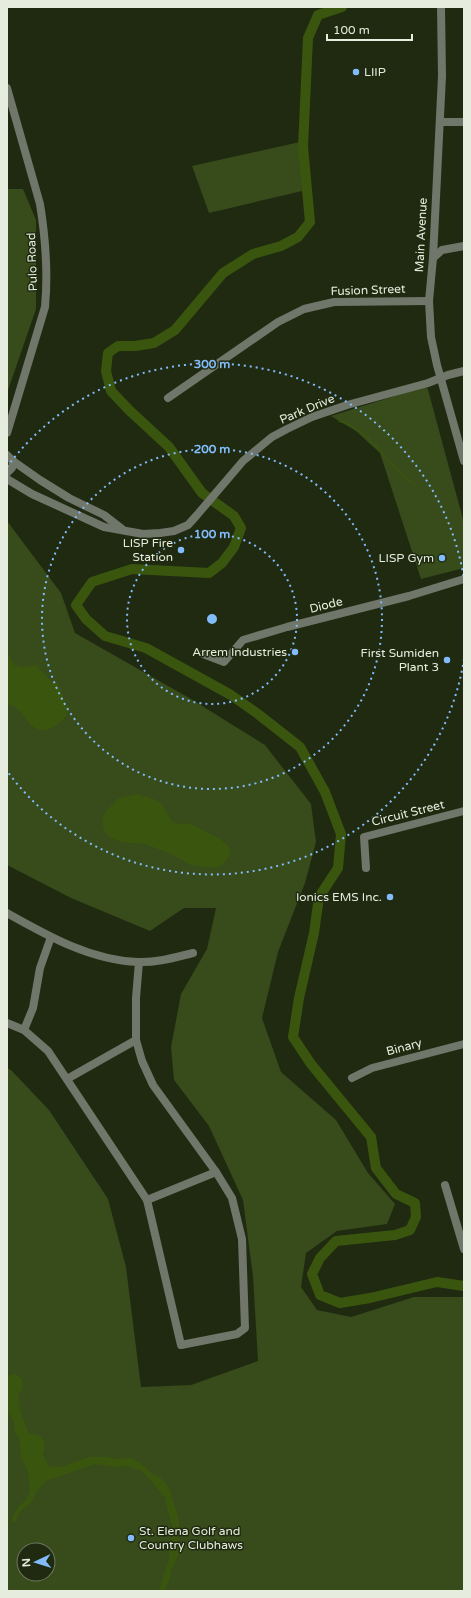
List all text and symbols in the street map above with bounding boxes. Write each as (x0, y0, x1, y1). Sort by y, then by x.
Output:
scale bar (327, 16, 412, 42)
text: 100 m (333, 23, 370, 37)
place label: LIIP (364, 65, 386, 79)
marker: LIIP (351, 67, 361, 77)
street label: Main Avenue (412, 197, 430, 273)
street label: Pulo Road (24, 232, 40, 292)
street label: Fusion Street (330, 282, 406, 298)
text: 300 m (194, 357, 230, 371)
street label: Park Drive (277, 391, 337, 427)
text: 200 m (194, 442, 230, 456)
text: 100 m (194, 527, 230, 541)
place label: LISP Fire Station (123, 536, 173, 564)
marker: LISP Fire Station (176, 545, 186, 555)
place label: LISP Gym (379, 551, 434, 565)
marker: LISP Gym (437, 553, 447, 563)
street label: Diode (308, 594, 344, 616)
centre of rings (205, 612, 219, 626)
place label: Arrem Industries (192, 645, 287, 659)
place label: First Sumiden Plant 3 (361, 646, 439, 674)
marker: Arrem Industries (290, 647, 300, 657)
marker: First Sumiden Plant 3 (442, 655, 452, 665)
street label: Circuit Street (370, 797, 446, 829)
place label: Ionics EMS Inc. (296, 890, 382, 904)
marker: Ionics EMS Inc. (385, 892, 395, 902)
street label: Binary (385, 1035, 424, 1058)
place label: St. Elena Golf and Country Clubhaws (139, 1524, 243, 1552)
marker: St. Elena Golf and Country Clubhaws (126, 1533, 136, 1543)
north arrow (16, 1542, 56, 1582)
text: N (20, 1558, 33, 1568)

